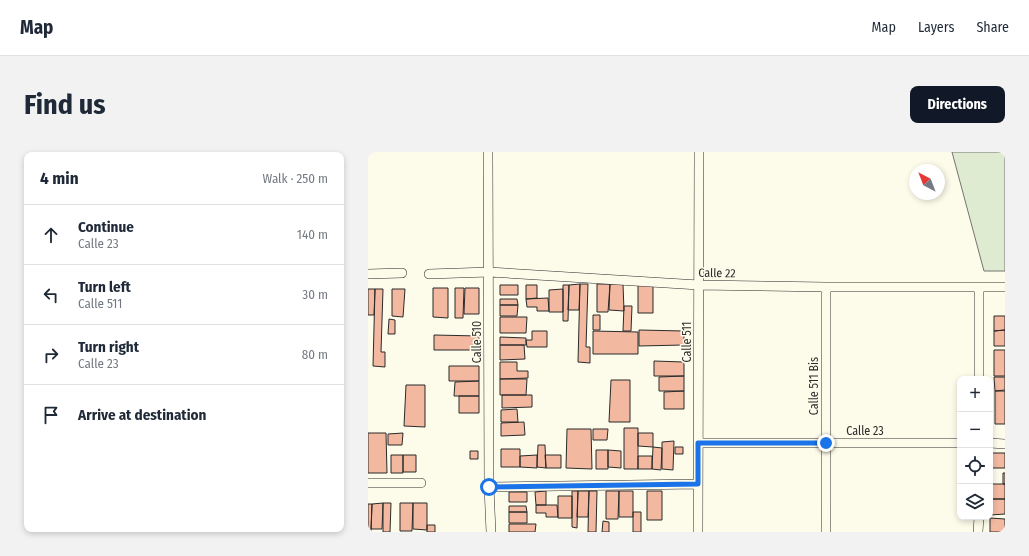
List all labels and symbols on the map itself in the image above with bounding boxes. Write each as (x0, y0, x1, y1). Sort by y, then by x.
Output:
north arrow (909, 164, 945, 200)
street label: Calle 22 (698, 266, 736, 280)
street label: Calle 510 (470, 321, 484, 363)
street label: Calle 511 (680, 322, 694, 362)
street label: Calle 511 Bis (807, 357, 821, 415)
street label: Calle 23 (846, 424, 884, 438)
route end (817, 434, 835, 452)
route start (480, 478, 498, 496)

